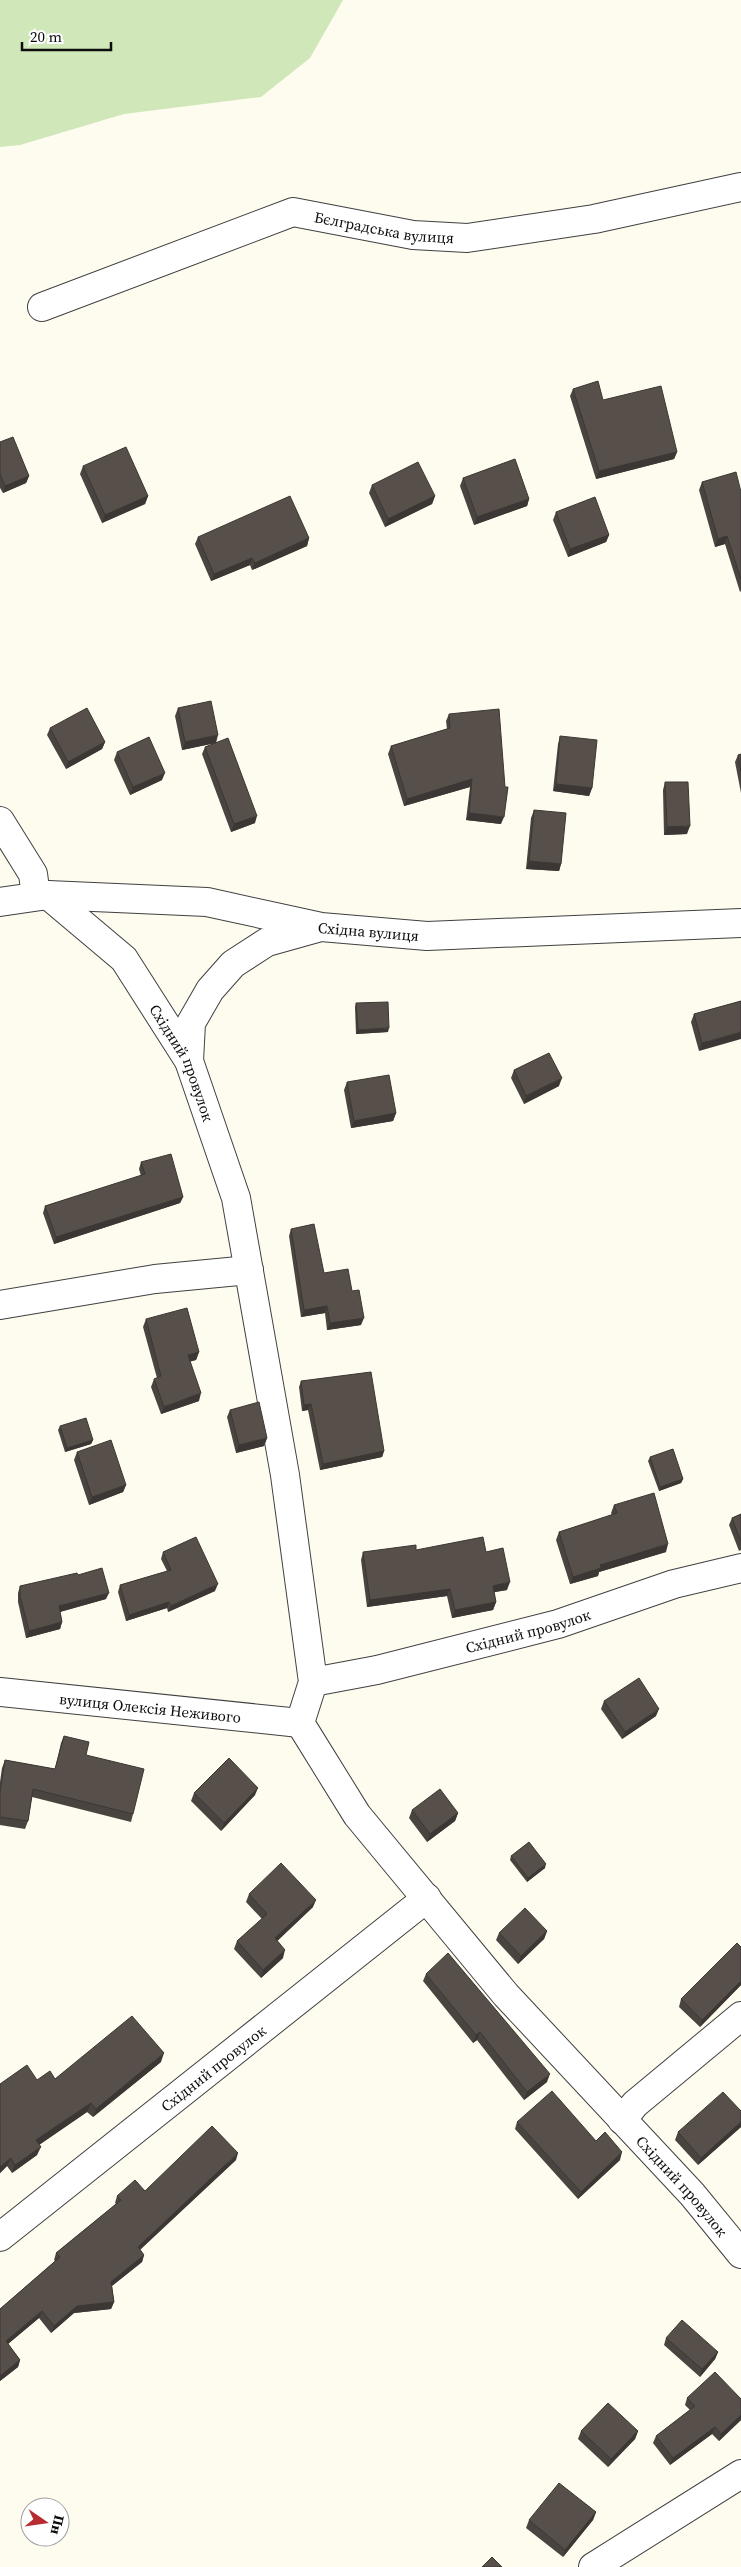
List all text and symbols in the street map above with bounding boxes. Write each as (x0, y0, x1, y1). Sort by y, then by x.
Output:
scale bar (22, 20, 111, 52)
text: 20 m (30, 26, 62, 47)
street label: Бєлградська вулиця (313, 206, 455, 248)
street label: Східна вулиця (317, 916, 420, 946)
street label: Східний провулок (145, 1000, 220, 1125)
street label: Східний провулок (463, 1603, 594, 1658)
street label: вулиця Олексія Неживого (58, 1688, 242, 1727)
street label: Східний провулок (156, 2019, 271, 2116)
street label: Східний провулок (632, 2131, 733, 2241)
north arrow (20, 2497, 70, 2547)
text: Пн (46, 2513, 70, 2537)

